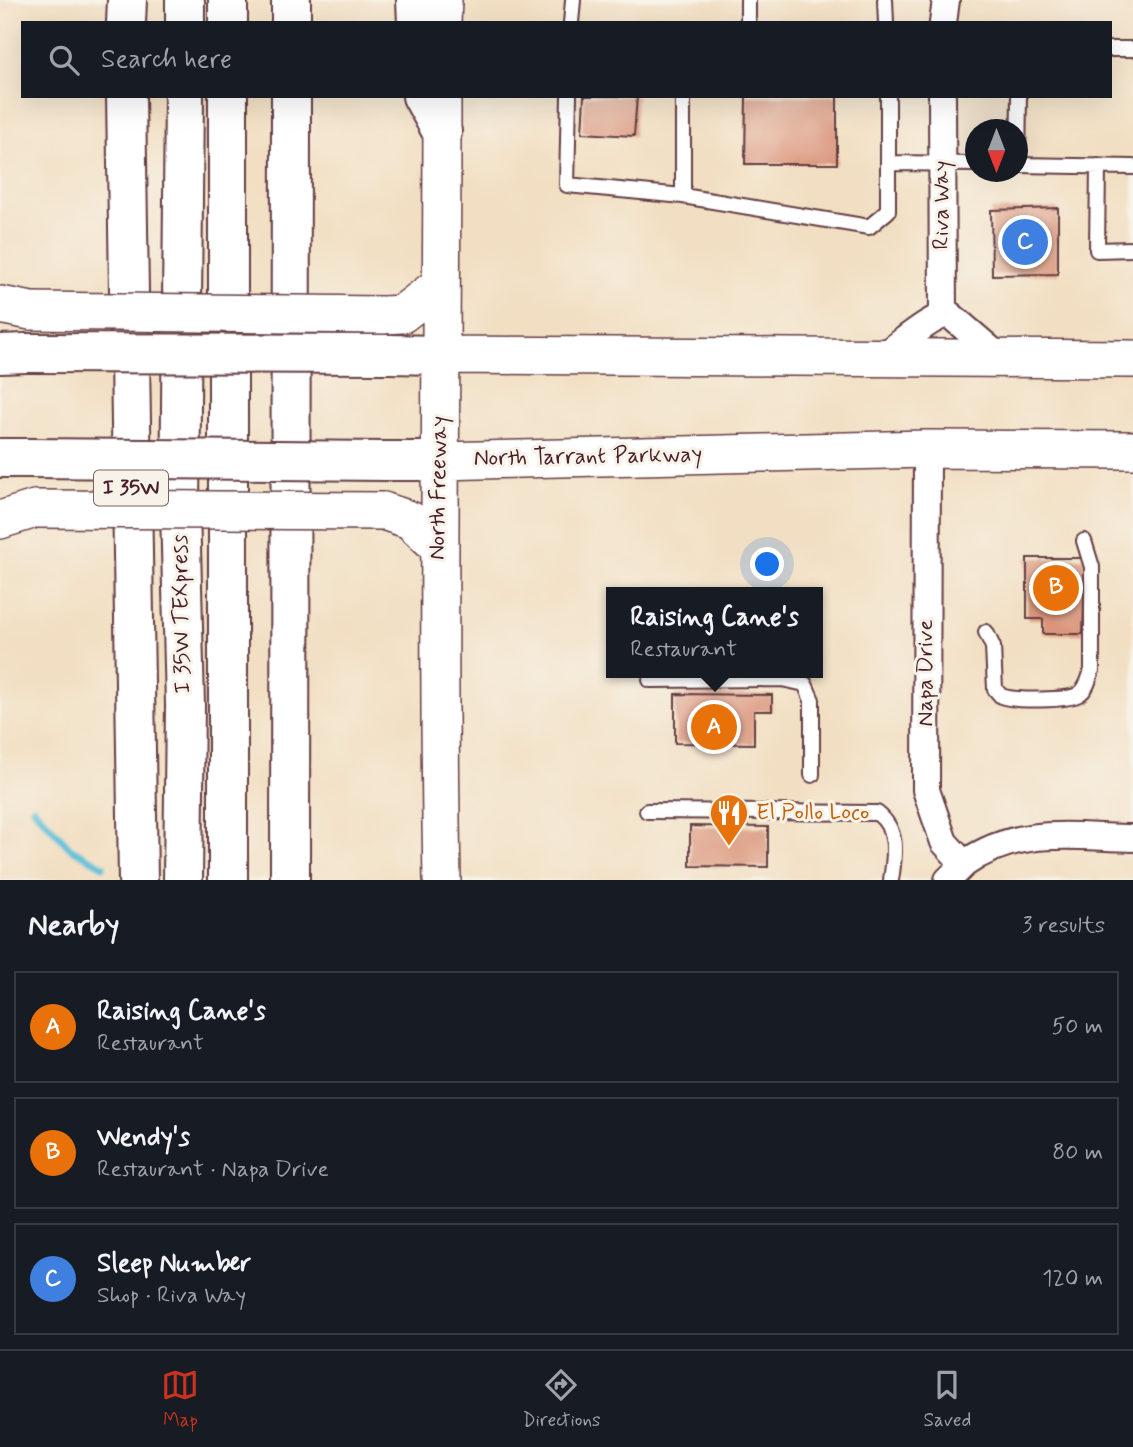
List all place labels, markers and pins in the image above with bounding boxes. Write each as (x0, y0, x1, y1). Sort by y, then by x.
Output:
pin: C (1002, 216, 1048, 268)
pin: B (1033, 562, 1079, 614)
pin: A (691, 701, 737, 753)
restaurant icon: El Pollo Loco (708, 792, 750, 847)
place label: El Pollo Loco (756, 798, 869, 828)

